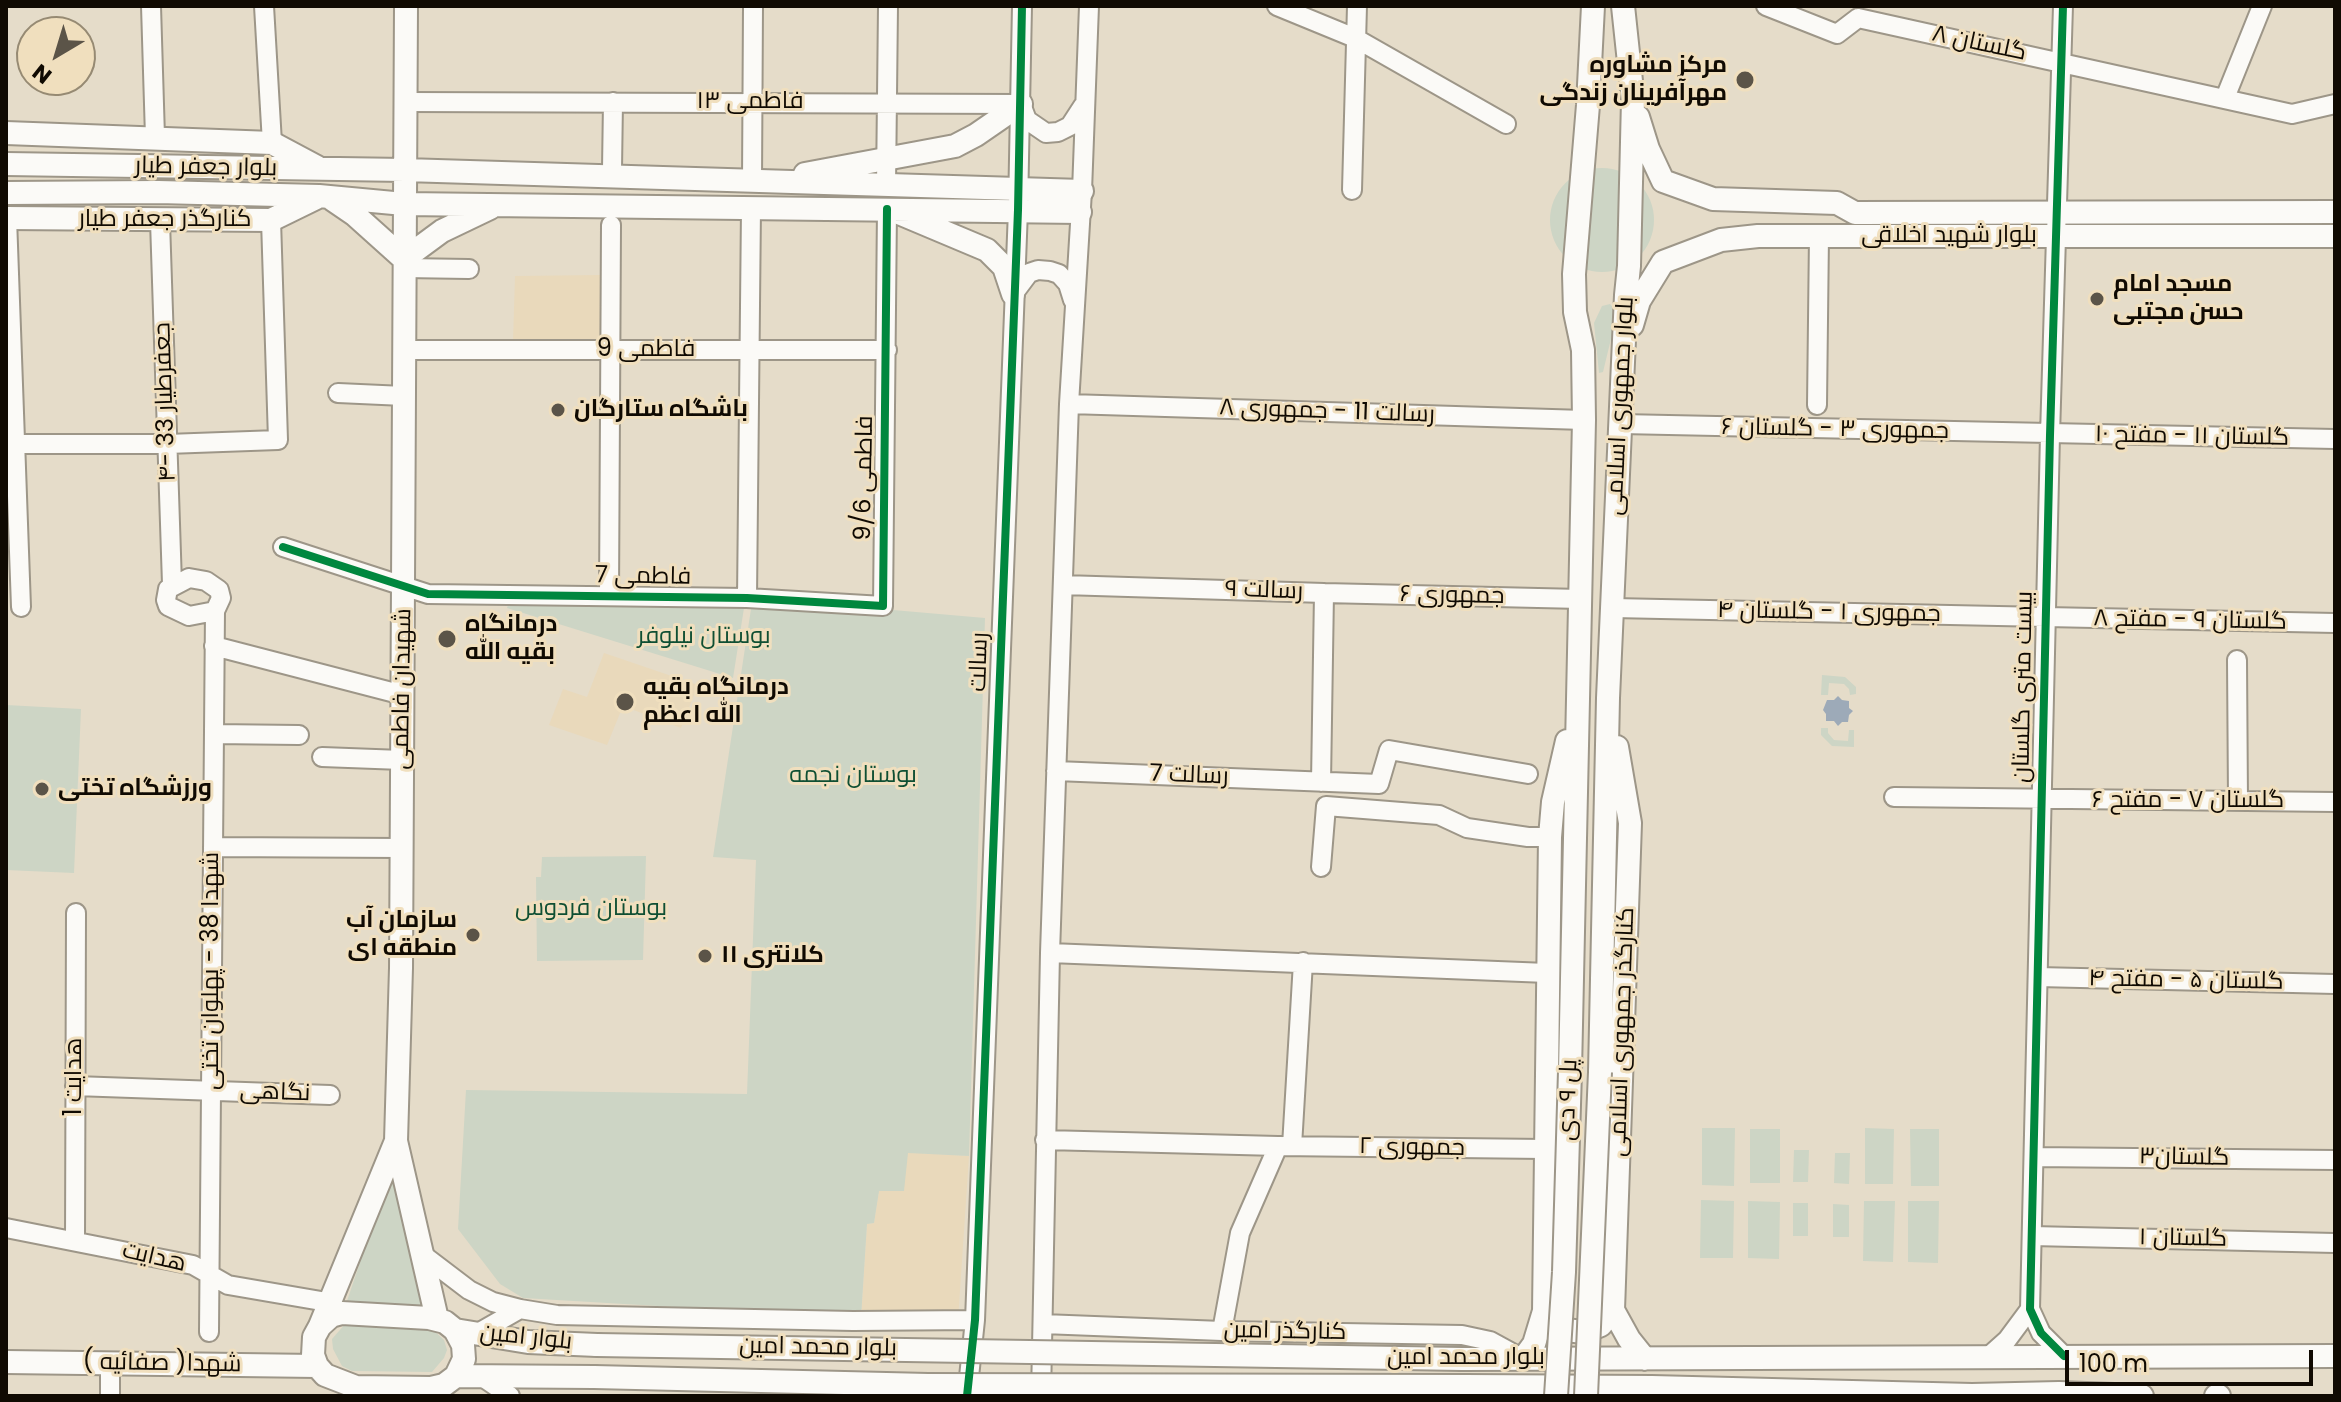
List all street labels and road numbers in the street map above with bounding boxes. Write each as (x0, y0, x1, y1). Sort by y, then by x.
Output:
street label: گلستان ۸ (1929, 20, 2029, 68)
street label: فاطمی ۱۳ (697, 88, 803, 116)
street label: بلوار جعفر طیار (134, 152, 278, 184)
street label: کنارگذر جعفر طیار (78, 206, 252, 234)
street label: بلوار شهید اخلاقی (1861, 222, 2037, 250)
street label: بلوار جمهوری اسلامی (1601, 296, 1641, 516)
street label: ۴- جعفرطیار 33 (149, 322, 183, 482)
street label: فاطمی 9 (597, 336, 695, 364)
street label: رسالت 11 - جمهوری ۸ (1219, 394, 1435, 430)
street label: جمهوری ۳ - گلستان ۶ (1721, 414, 1949, 446)
street label: فاطمی 9/6 (850, 415, 880, 541)
street label: گلستان ۱۱ - مفتح ۱۰ (2095, 421, 2289, 453)
street label: فاطمی 7 (595, 562, 691, 592)
street label: رسالت ۹ (1224, 575, 1304, 607)
street label: جمهوری ۶ (1399, 581, 1505, 611)
street label: بیست متری گلستان (2008, 591, 2040, 783)
street label: جمهوری ۱ - گلستان ۴ (1717, 597, 1941, 629)
street label: گلستان ۹ - مفتح ۸ (2093, 605, 2287, 637)
street label: شهیدان فاطمی (387, 608, 419, 770)
street label: رسالت (965, 632, 995, 692)
street label: رسالت 7 (1149, 760, 1229, 792)
street label: گلستان ۷ - مفتح ۶ (2092, 787, 2284, 815)
street label: شهدا 38 - پهلوان تختی (198, 852, 226, 1090)
street label: کنارگذر جمهوری اسلامی (1604, 907, 1642, 1157)
street label: گلستان ۵ - مفتح ۴ (2088, 965, 2284, 997)
street label: هدایت 1 (61, 1038, 89, 1116)
street label: پل ۹ دی (1553, 1059, 1585, 1141)
street label: نگاهی (239, 1077, 311, 1109)
street label: جمهوری ۲ (1359, 1133, 1465, 1163)
street label: گلستان۳ (2138, 1143, 2230, 1173)
street label: گلستان ۱ (2139, 1224, 2227, 1254)
street label: هدایت (119, 1237, 189, 1279)
street label: کنارگذر امین (1223, 1317, 1347, 1347)
street label: بلوار امین (478, 1319, 574, 1357)
street label: بلوار محمد امین (739, 1332, 897, 1364)
street label: بلوار محمد امین (1387, 1344, 1545, 1372)
street label: شهدا( صفائیه ) (82, 1348, 242, 1380)

